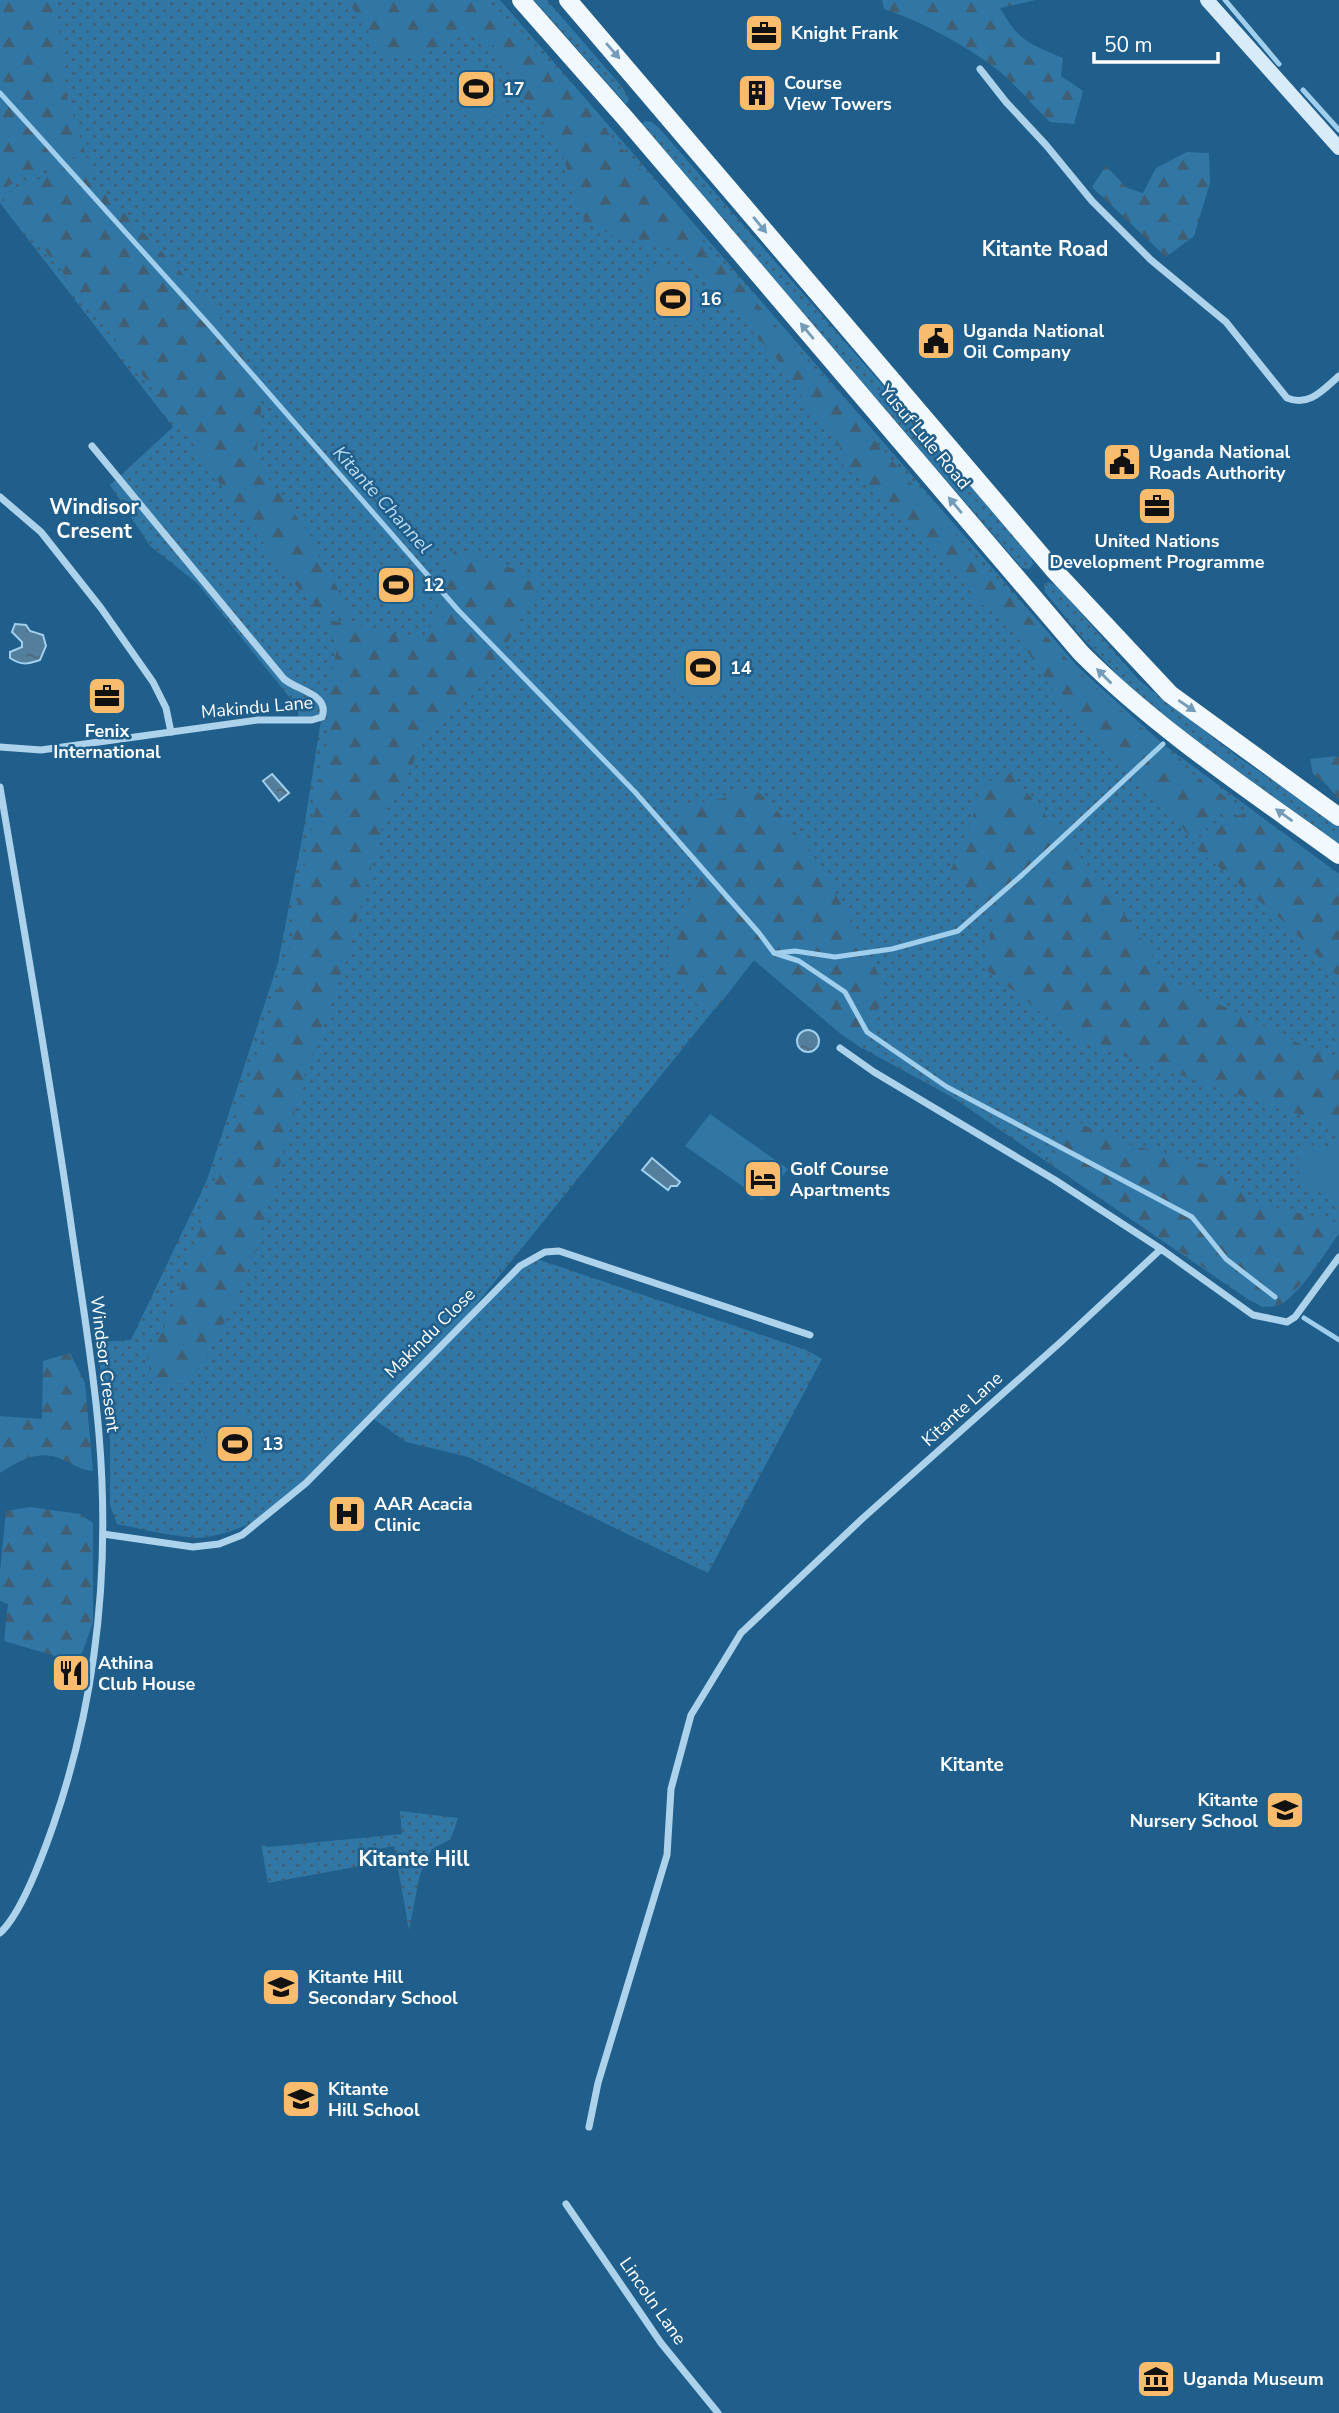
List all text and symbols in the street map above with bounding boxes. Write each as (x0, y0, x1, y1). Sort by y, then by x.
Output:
office icon: Knight Frank (743, 12, 785, 54)
place label: Knight Frank (791, 21, 899, 45)
scale bar (1094, 21, 1218, 65)
text: 50 m (1104, 31, 1153, 59)
one-way arrow (604, 43, 620, 60)
sports icon: 17 (455, 68, 497, 110)
place label: Course View Towers (783, 71, 892, 116)
building icon: Course View Towers (736, 72, 778, 114)
place label: 17 (503, 77, 525, 101)
one-way arrow (752, 216, 767, 233)
district label: Kitante Road (982, 235, 1108, 263)
sports icon: 16 (652, 278, 694, 320)
place label: 16 (700, 287, 722, 311)
place label: Uganda National Oil Company (963, 319, 1105, 364)
public building icon: Uganda National Oil Company (915, 320, 957, 362)
one-way arrow (800, 323, 815, 340)
street label: Yusuf Lule Road (873, 379, 976, 494)
place label: Uganda National Roads Authority (1149, 440, 1291, 485)
water label: Kitante Channel (327, 441, 437, 559)
public building icon: Uganda National Roads Authority (1101, 441, 1143, 483)
office icon: United Nations Development Programme (1136, 485, 1178, 527)
district label: Windisor Cresent (49, 493, 140, 545)
one-way arrow (948, 496, 963, 513)
place label: United Nations Development Programme (1050, 529, 1265, 574)
sports icon: 12 (375, 564, 417, 606)
place label: 12 (423, 573, 445, 597)
sports icon: 14 (682, 647, 724, 689)
place label: 14 (730, 656, 752, 680)
one-way arrow (1096, 668, 1113, 684)
office icon: Fenix International (86, 675, 128, 717)
street label: Makindu Lane (200, 690, 314, 724)
one-way arrow (1178, 699, 1196, 713)
place label: Fenix International (53, 719, 161, 764)
one-way arrow (1275, 808, 1293, 822)
place label: Golf Course Apartments (790, 1157, 890, 1202)
hotel icon: Golf Course Apartments (742, 1158, 784, 1200)
street label: Makindu Close (379, 1282, 481, 1384)
street label: Windsor Cresent (85, 1294, 125, 1434)
street label: Kitante Lane (916, 1366, 1008, 1452)
sports icon: 13 (214, 1423, 256, 1465)
place label: 13 (262, 1432, 284, 1456)
place label: AAR Acacia Clinic (374, 1492, 473, 1537)
hospital icon: AAR Acacia Clinic (326, 1493, 368, 1535)
place label: Athina Club House (98, 1651, 196, 1696)
restaurant icon: Athina Club House (50, 1652, 92, 1694)
district label: Kitante (940, 1752, 1004, 1778)
place label: Kitante Nursery School (1130, 1788, 1258, 1833)
school or university icon: Kitante Nursery School (1264, 1789, 1306, 1831)
district label: Kitante Hill (358, 1845, 470, 1873)
place label: Kitante Hill Secondary School (308, 1965, 458, 2010)
school or university icon: Kitante Hill Secondary School (260, 1966, 302, 2008)
place label: Kitante Hill School (328, 2077, 420, 2122)
school or university icon: Kitante Hill School (280, 2078, 322, 2120)
street label: Lincoln Lane (614, 2252, 692, 2350)
museum icon: Uganda Museum (1135, 2358, 1177, 2400)
place label: Uganda Museum (1183, 2367, 1324, 2391)

